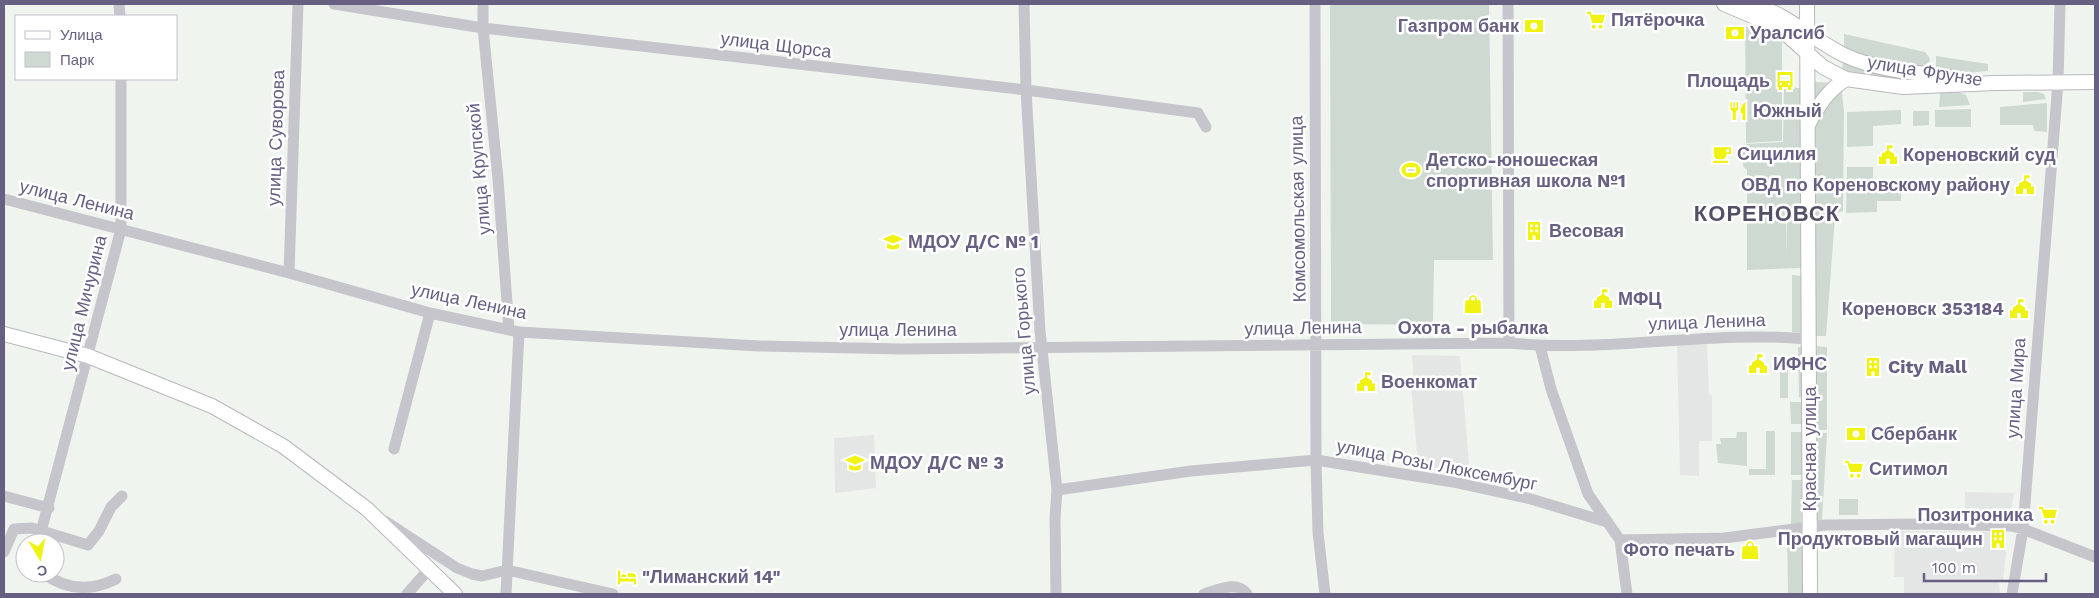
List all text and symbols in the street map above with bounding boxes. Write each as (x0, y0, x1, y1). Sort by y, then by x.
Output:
supermarket icon: Пятёрочка (1585, 9, 1607, 31)
place label: Пятёрочка (1611, 9, 1705, 30)
legend (15, 15, 178, 80)
place label: Газпром банк (1398, 15, 1520, 36)
bank icon: Газпром банк (1523, 15, 1545, 37)
bank icon: Уралсиб (1724, 22, 1746, 44)
place label: Уралсиб (1750, 22, 1825, 43)
text: Улица (60, 26, 103, 44)
street label: улица Щорса (719, 27, 834, 62)
text: Парк (60, 51, 94, 69)
street label: улица Фрунзе (1866, 51, 1984, 90)
street label: улица Суворова (263, 68, 288, 207)
place label: Площадь (1687, 70, 1770, 91)
bus stop icon: Площадь (1774, 70, 1796, 92)
restaurant icon: Южный (1727, 100, 1749, 122)
place label: Южный (1753, 100, 1822, 121)
street label: улица Крупской (462, 102, 495, 236)
street label: Комсомольская улица (1285, 115, 1310, 302)
cafe icon: Сицилия (1711, 143, 1733, 165)
place label: Сицилия (1737, 143, 1816, 164)
public building icon: Кореновский суд (1877, 144, 1899, 166)
place label: Кореновский суд (1903, 144, 2056, 165)
place label: Детско-юношеская спортивная школа №1 (1426, 149, 1626, 191)
sports icon: Детско-юношеская спортивная школа №1 (1400, 159, 1422, 181)
place label: ОВД по Кореновскому району (1741, 174, 2010, 195)
public building icon: ОВД по Кореновскому району (2014, 174, 2036, 196)
street label: улица Ленина (18, 175, 138, 224)
district label: КОРЕНОВСК (1694, 201, 1840, 226)
building icon: Весовая (1523, 220, 1545, 242)
place label: Весовая (1549, 220, 1624, 241)
school or university icon: МДОУ Д/С № 1 (882, 231, 904, 253)
place label: МДОУ Д/С № 1 (908, 231, 1039, 252)
street label: улица Мичурина (57, 232, 111, 373)
street label: улица Горького (1007, 266, 1040, 396)
street label: улица Ленина (410, 278, 530, 323)
public building icon: МФЦ (1592, 288, 1614, 310)
place label: МФЦ (1618, 288, 1662, 309)
shop icon: Охота - рыбалка (1462, 293, 1484, 315)
place label: Кореновск 353184 (1842, 298, 2004, 319)
public building icon: Кореновск 353184 (2008, 298, 2030, 320)
street label: улица Ленина (1648, 309, 1767, 334)
street label: улица Ленина (1244, 316, 1363, 339)
place label: Охота - рыбалка (1398, 317, 1549, 338)
street label: улица Ленина (839, 319, 958, 340)
street label: улица Мира (2002, 336, 2030, 439)
public building icon: ИФНС (1747, 353, 1769, 375)
place label: ИФНС (1773, 353, 1827, 374)
building icon: City Mall (1862, 356, 1884, 378)
place label: City Mall (1888, 356, 1967, 377)
public building icon: Военкомат (1355, 371, 1377, 393)
place label: Военкомат (1381, 371, 1477, 392)
street label: Красная улица (1799, 386, 1820, 511)
bank icon: Сбербанк (1845, 423, 1867, 445)
place label: Сбербанк (1871, 423, 1958, 444)
street label: улица Розы Люксембург (1335, 435, 1540, 494)
school or university icon: МДОУ Д/С № 3 (844, 452, 866, 474)
place label: МДОУ Д/С № 3 (870, 452, 1004, 473)
supermarket icon: Ситимол (1843, 458, 1865, 480)
place label: Ситимол (1869, 458, 1948, 479)
place label: Позитроника (1918, 504, 2034, 525)
supermarket icon: Позитроника (2037, 504, 2059, 526)
place label: Продуктовый магащин (1778, 528, 1983, 549)
building icon: Продуктовый магащин (1987, 528, 2009, 550)
north arrow (15, 533, 65, 583)
place label: Фото печать (1624, 539, 1735, 560)
shop icon: Фото печать (1739, 539, 1761, 561)
scale bar (1924, 550, 2046, 582)
text: 100 m (1932, 559, 1976, 577)
text: С (36, 562, 49, 580)
hotel icon: "Лиманский 14" (616, 566, 638, 588)
place label: "Лиманский 14" (642, 566, 781, 587)

